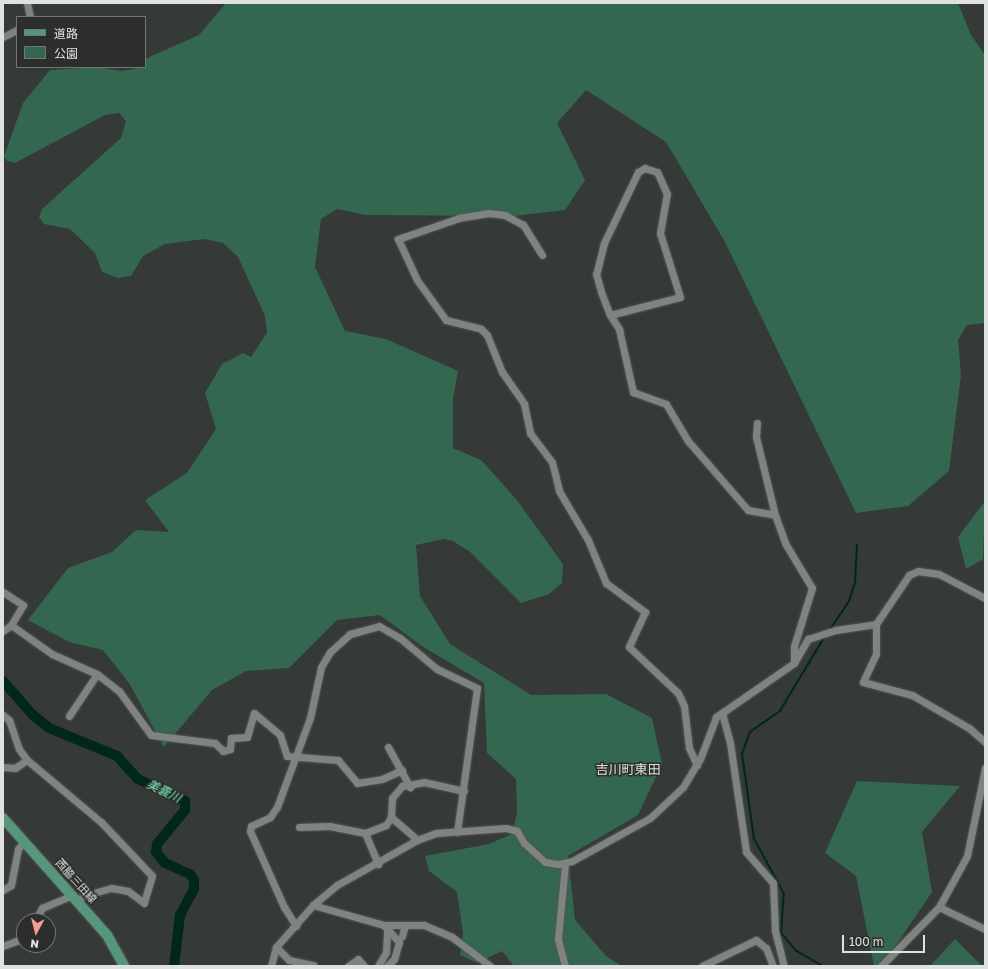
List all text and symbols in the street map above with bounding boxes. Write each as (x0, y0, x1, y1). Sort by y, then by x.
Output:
legend (16, 16, 146, 68)
text: 道路 (54, 26, 78, 41)
text: 公園 (54, 46, 78, 61)
district label: 吉川町東田 (596, 761, 660, 777)
water label: 美嚢川 (145, 777, 183, 805)
street label: 西脇三田線 (53, 856, 99, 906)
north arrow (16, 913, 56, 953)
scale bar (844, 927, 927, 953)
text: 100 m (849, 934, 883, 949)
text: N (30, 937, 40, 951)

